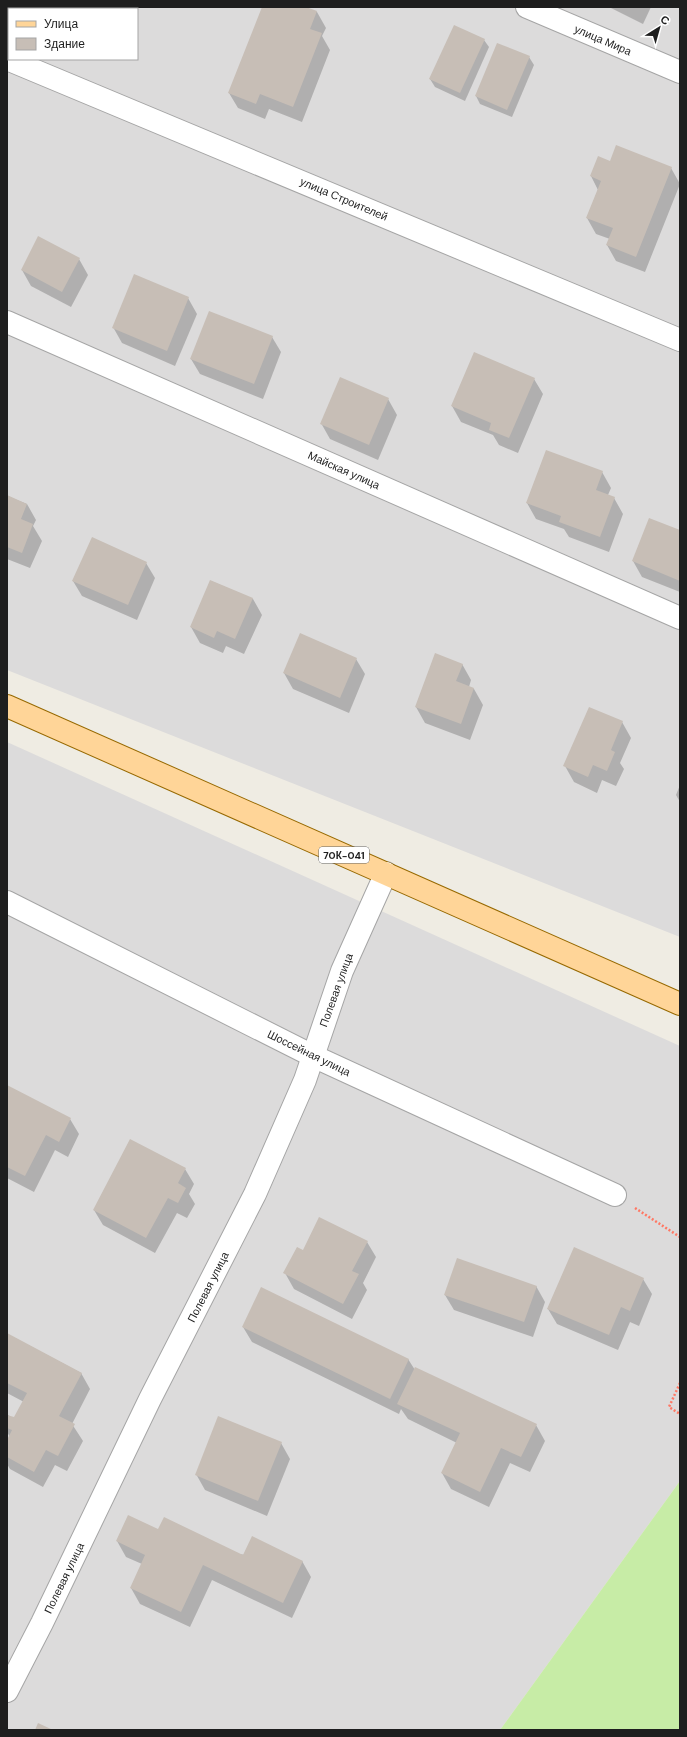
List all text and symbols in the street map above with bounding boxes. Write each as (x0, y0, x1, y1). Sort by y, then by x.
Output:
legend (8, 8, 138, 60)
north arrow (639, 8, 679, 48)
text: С (658, 12, 672, 28)
text: Улица (44, 16, 78, 32)
street label: улица Мира (572, 22, 634, 59)
text: Здание (44, 36, 85, 52)
street label: улица Строителей (298, 174, 390, 224)
street label: Майская улица (306, 448, 383, 492)
road number: 70К-041 (319, 847, 369, 863)
street label: Полевая улица (316, 950, 356, 1029)
street label: Шоссейная улица (265, 1027, 354, 1080)
street label: Полевая улица (184, 1249, 232, 1325)
street label: Полевая улица (41, 1539, 88, 1616)

